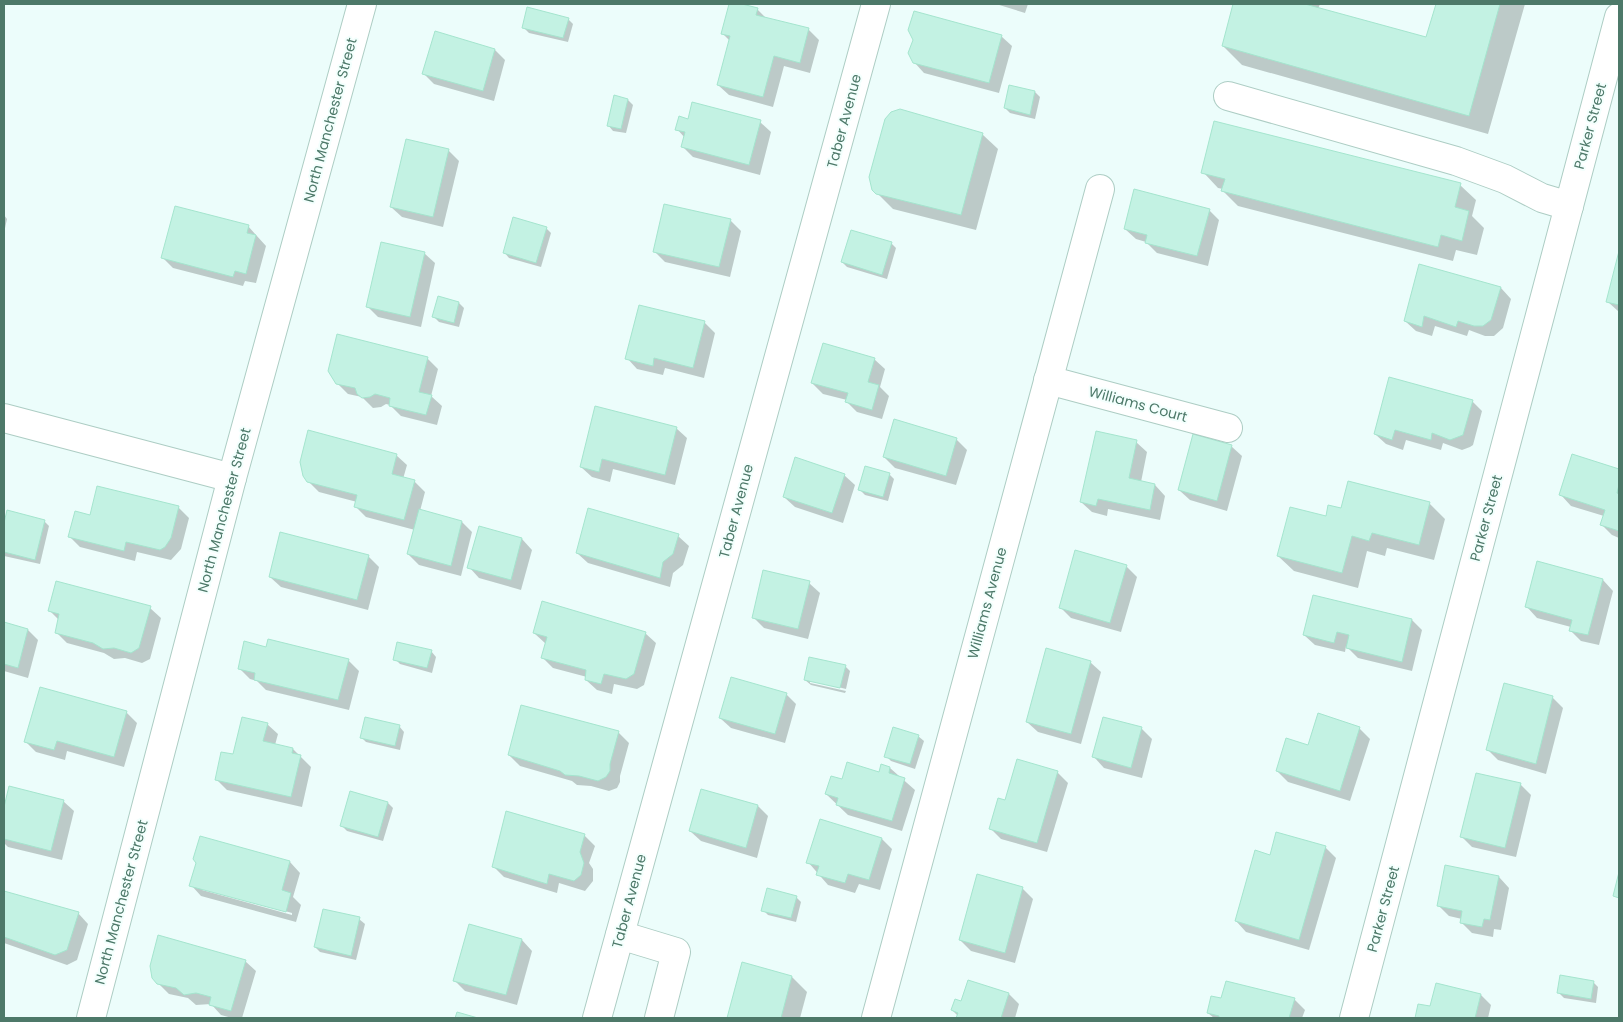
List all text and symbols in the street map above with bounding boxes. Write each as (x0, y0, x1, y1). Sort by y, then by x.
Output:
street label: North Manchester Street (298, 36, 362, 204)
street label: Taber Avenue (822, 71, 866, 170)
street label: Parker Street (1569, 81, 1611, 171)
street label: Williams Court (1086, 381, 1190, 427)
street label: North Manchester Street (192, 426, 256, 594)
street label: Taber Avenue (714, 461, 758, 560)
street label: Parker Street (1465, 473, 1507, 563)
street label: Williams Avenue (962, 545, 1012, 661)
street label: North Manchester Street (89, 818, 153, 986)
street label: Taber Avenue (607, 851, 651, 950)
street label: Parker Street (1362, 864, 1404, 954)

